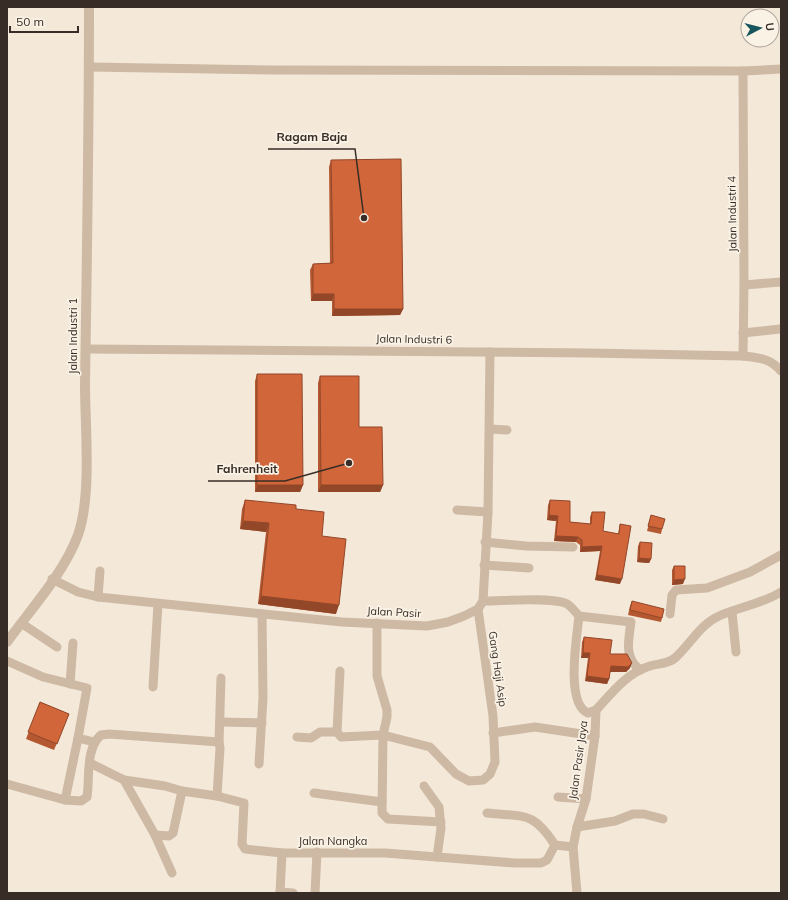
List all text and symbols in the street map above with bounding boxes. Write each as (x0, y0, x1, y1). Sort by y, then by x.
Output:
scale bar (10, 8, 78, 34)
north arrow (740, 8, 780, 48)
text: 50 m (16, 14, 44, 29)
text: U (762, 22, 777, 32)
callout: Ragam Baja (268, 125, 355, 149)
text: Ragam Baja (276, 129, 348, 144)
street label: Jalan Industri 4 (724, 175, 740, 252)
street label: Jalan Industri 1 (66, 298, 80, 374)
street label: Jalan Industri 6 (376, 331, 453, 347)
callout: Fahrenheit (208, 457, 285, 481)
text: Fahrenheit (216, 461, 278, 476)
street label: Jalan Pasir (367, 604, 421, 620)
street label: Gang Haji Asip (486, 630, 510, 708)
street label: Jalan Pasir Jaya (566, 720, 590, 800)
street label: Jalan Nangka (299, 834, 367, 848)

